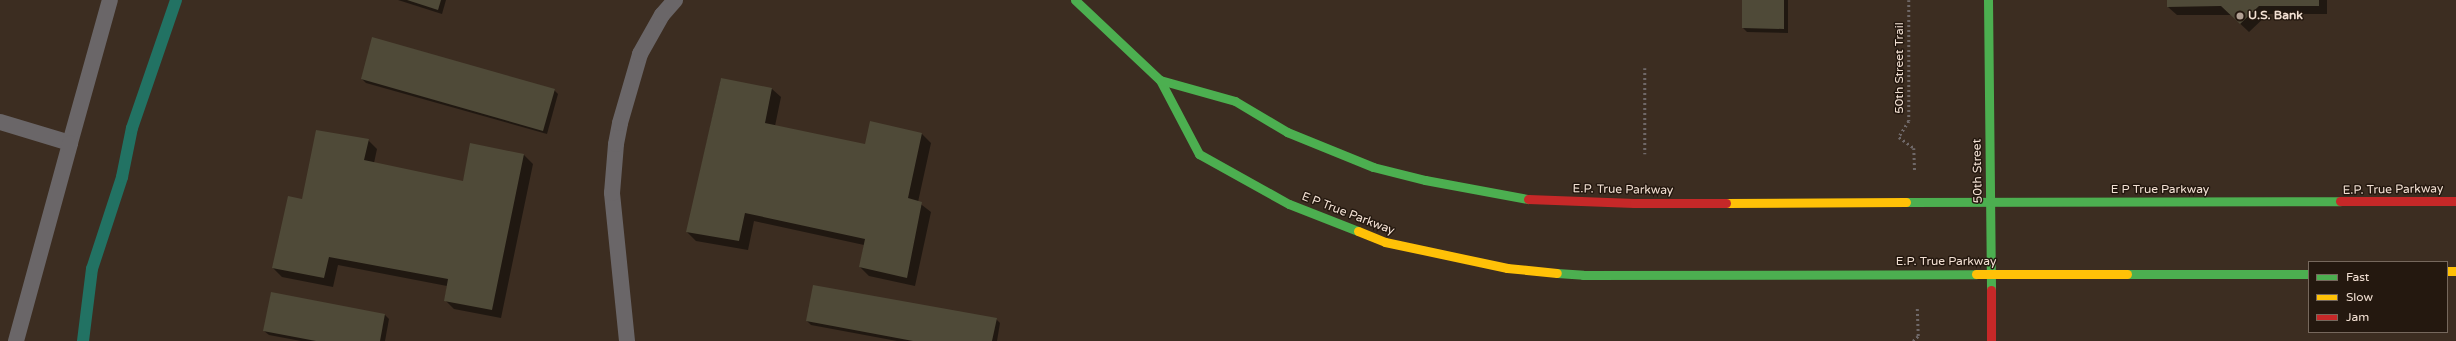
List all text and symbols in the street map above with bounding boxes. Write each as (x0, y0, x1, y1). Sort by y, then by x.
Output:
place label: U.S. Bank (2248, 9, 2303, 23)
marker: U.S. Bank (2235, 11, 2245, 21)
street label: 50th Street Trail (1893, 22, 1907, 114)
street label: 50th Street (1970, 139, 1986, 203)
street label: E.P. True Parkway (1573, 182, 1673, 198)
street label: E.P. True Parkway (2343, 182, 2443, 198)
street label: E P True Parkway (2111, 183, 2209, 197)
street label: E P True Parkway (1299, 190, 1397, 238)
street label: E.P. True Parkway (1896, 255, 1996, 269)
legend (2308, 261, 2448, 333)
text: Fast (2346, 270, 2369, 284)
text: Slow (2346, 290, 2373, 304)
text: Jam (2346, 310, 2369, 324)

